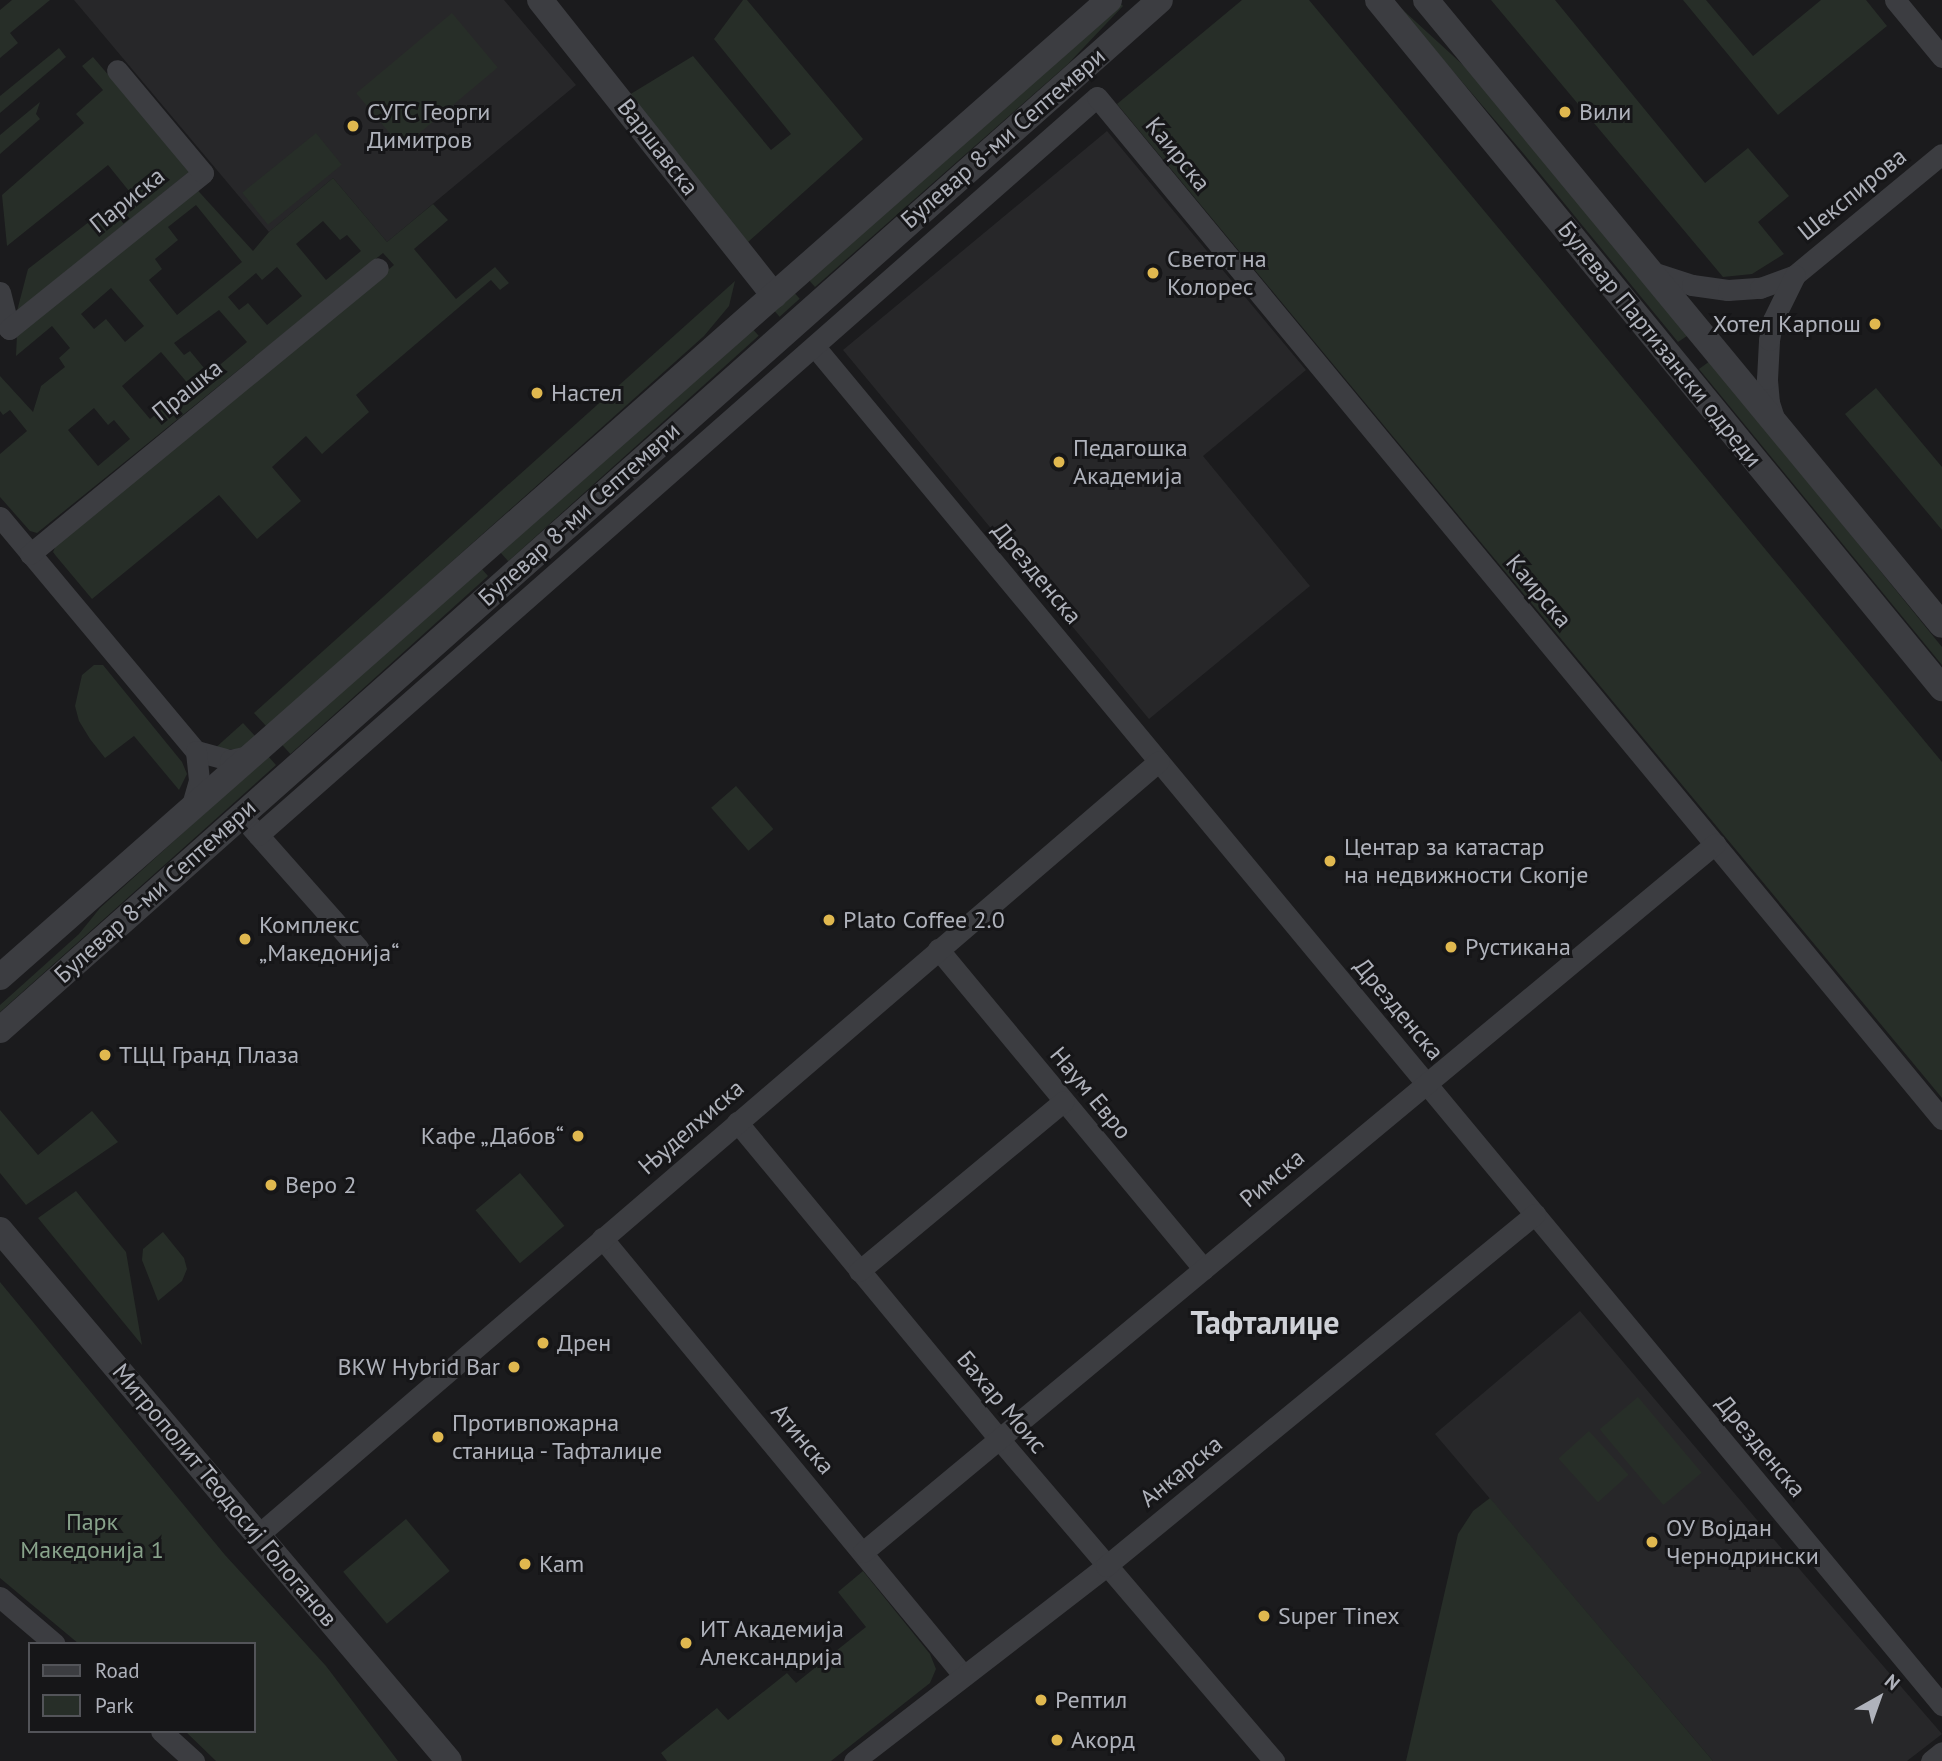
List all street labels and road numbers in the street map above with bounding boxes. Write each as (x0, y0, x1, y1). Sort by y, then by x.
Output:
street label: Булевар 8-ми Септември (895, 41, 1111, 235)
street label: Варшавска (611, 93, 705, 201)
street label: Каирска (1139, 111, 1217, 197)
street label: Шекспирова (1792, 142, 1912, 246)
street label: Париска (84, 161, 170, 239)
street label: Булевар Партизански одреди (1552, 215, 1768, 473)
street label: Прашка (146, 353, 228, 427)
street label: Булевар 8-ми Септември (472, 416, 686, 612)
street label: Дрезденска (986, 516, 1088, 630)
street label: Каирска (1500, 548, 1578, 634)
street label: Булевар 8-ми Септември (48, 793, 262, 989)
street label: Дрезденска (1348, 952, 1450, 1066)
street label: Наум Евро (1044, 1041, 1138, 1145)
street label: Њуделхиска (632, 1073, 750, 1181)
street label: Римска (1234, 1143, 1310, 1213)
street label: Бахар Моис (951, 1345, 1053, 1459)
street label: Митрополит Теодосиј Гологанов (106, 1357, 344, 1633)
street label: Дрезденска (1710, 1389, 1812, 1503)
street label: Атинска (765, 1398, 841, 1480)
street label: Анкарска (1134, 1429, 1228, 1513)

